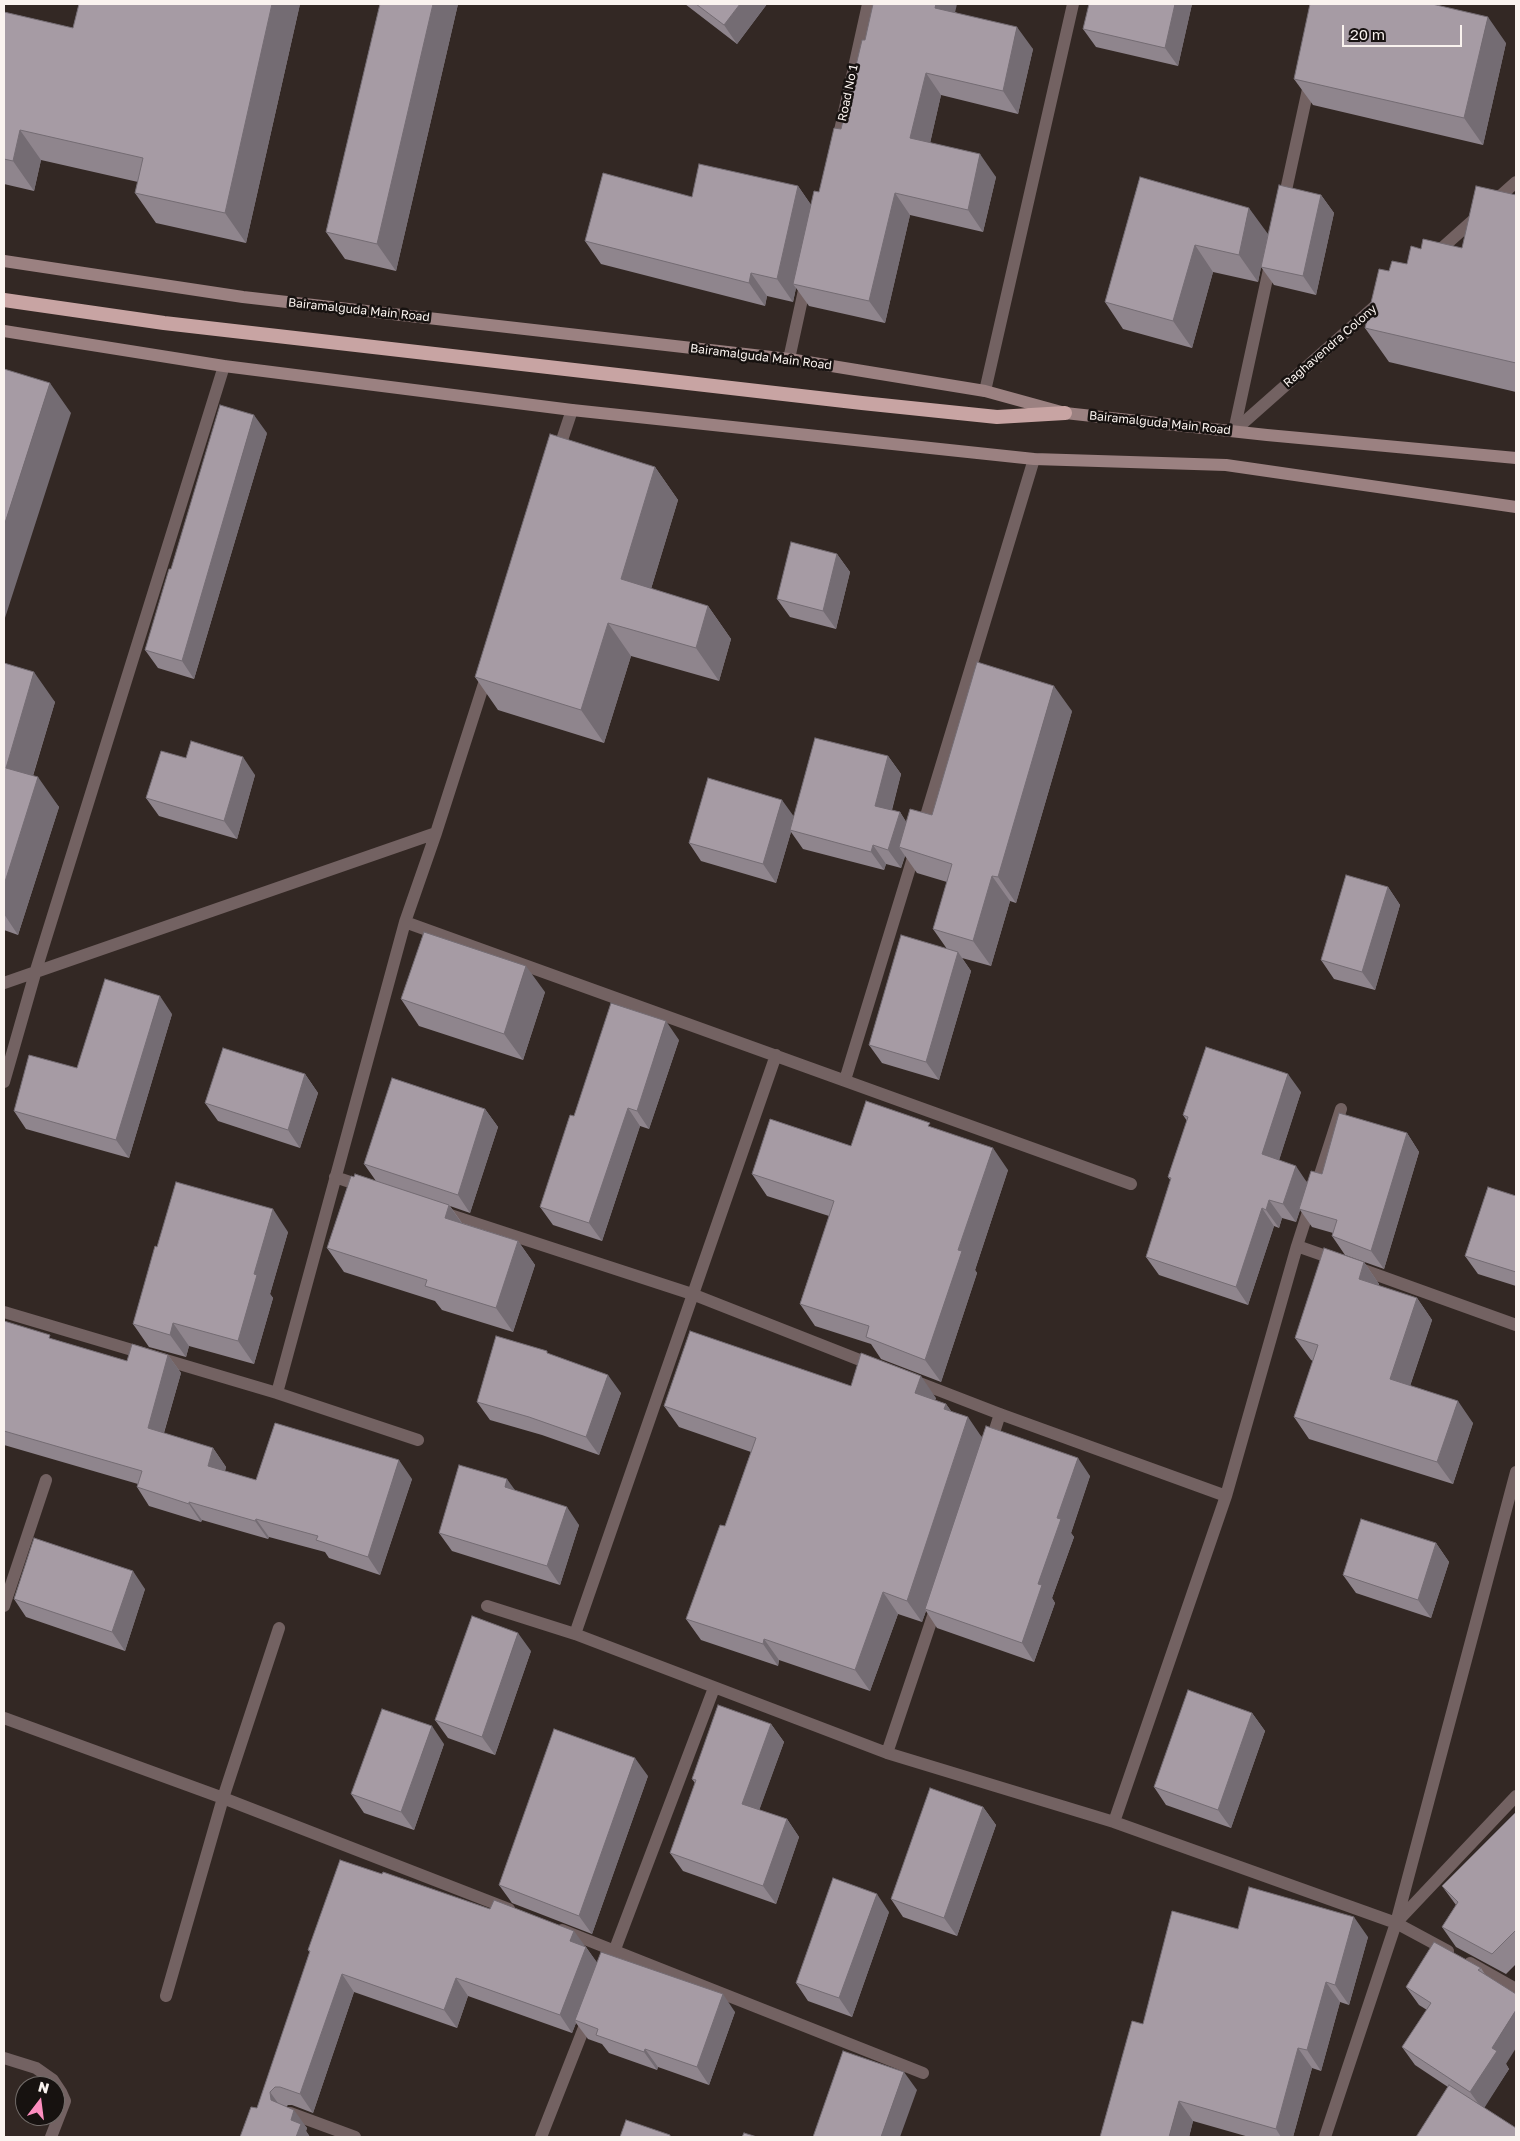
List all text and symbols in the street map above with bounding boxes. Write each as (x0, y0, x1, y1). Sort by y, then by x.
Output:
scale bar (1345, 15, 1465, 47)
text: 20 m (1350, 25, 1385, 43)
street label: Road No 1 (835, 63, 861, 123)
street label: Bairamalguda Main Road (287, 295, 431, 325)
street label: Raghavendra Colony (1280, 302, 1380, 390)
street label: Bairamalguda Main Road (689, 341, 833, 373)
street label: Bairamalguda Main Road (1088, 408, 1232, 438)
north arrow (15, 2076, 65, 2126)
text: N (36, 2077, 51, 2097)

